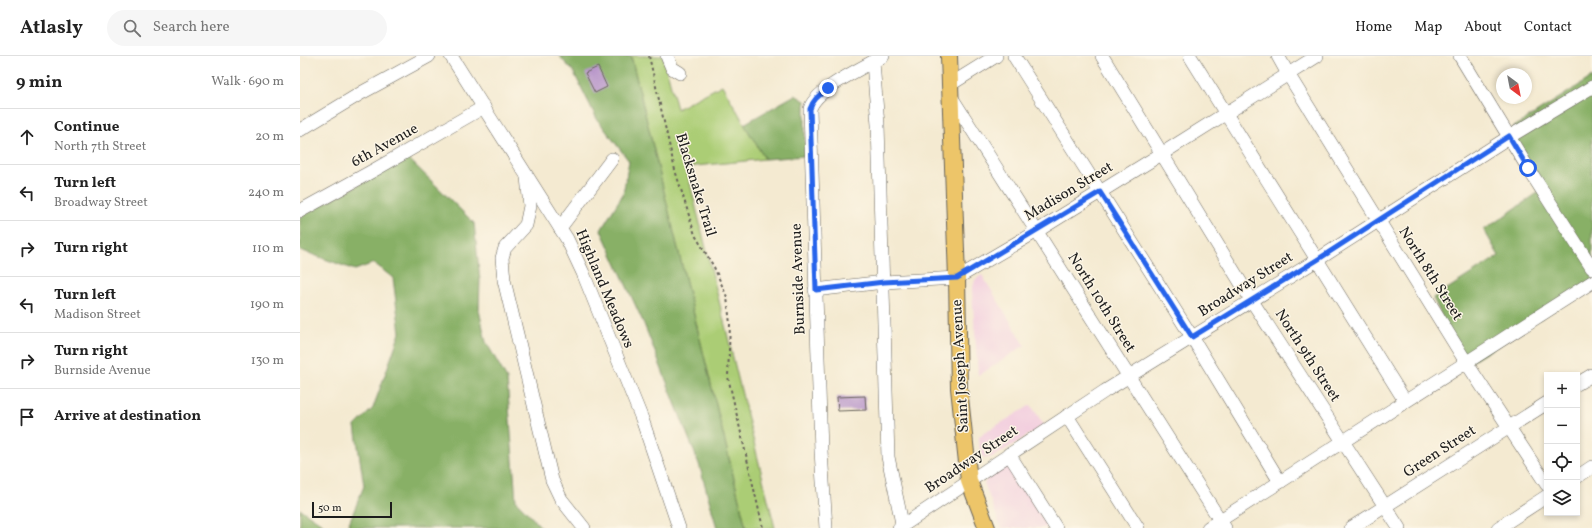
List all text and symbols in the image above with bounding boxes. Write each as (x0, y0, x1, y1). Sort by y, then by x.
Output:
search box (107, 10, 387, 46)
text: Atlasly (20, 15, 83, 41)
icon: search (121, 17, 143, 39)
text: Search here (153, 17, 230, 38)
text: Home (1355, 18, 1392, 37)
text: Map (1414, 18, 1442, 37)
text: About (1464, 18, 1502, 37)
text: Contact (1524, 18, 1572, 37)
north arrow (1496, 68, 1532, 104)
text: 9 min (16, 71, 62, 94)
text: Walk · 690 m (211, 73, 284, 91)
route end (819, 79, 837, 97)
text: Continue (54, 117, 119, 138)
street label: 6th Avenue (348, 119, 422, 173)
icon: ahead (16, 126, 38, 148)
text: 20 m (255, 128, 284, 146)
street label: Blacksnake Trail (669, 131, 721, 239)
text: North 7th Street (54, 138, 146, 156)
street label: Madison Street (1021, 157, 1117, 227)
route start (1519, 159, 1537, 177)
text: Turn left (54, 173, 116, 194)
icon: left (16, 182, 38, 204)
text: 240 m (248, 184, 284, 202)
text: Broadway Street (54, 194, 148, 212)
street label: Burnside Avenue (787, 223, 811, 335)
street label: North 8th Street (1393, 223, 1467, 325)
street label: Highland Meadows (569, 226, 639, 352)
icon: right (16, 238, 38, 260)
text: Turn right (54, 238, 128, 259)
text: 110 m (252, 240, 284, 258)
street label: Broadway Street (1195, 247, 1297, 323)
street label: North 10th Street (1062, 249, 1140, 357)
text: Turn left (54, 285, 116, 306)
icon: left (16, 294, 38, 316)
text: 190 m (250, 296, 284, 314)
street label: Saint Joseph Avenue (947, 299, 975, 433)
street label: North 9th Street (1269, 305, 1345, 407)
text: Madison Street (54, 306, 141, 324)
text: Turn right (54, 341, 128, 362)
icon: right (16, 350, 38, 372)
text: 130 m (251, 352, 284, 370)
text: Burnside Avenue (54, 362, 151, 380)
map controls (1544, 372, 1580, 516)
button: + (1544, 372, 1580, 408)
icon: arrive (16, 406, 38, 428)
text: Arrive at destination (54, 406, 201, 427)
button: − (1544, 408, 1580, 444)
street label: Broadway Street (921, 421, 1023, 499)
street label: Green Street (1400, 421, 1480, 483)
button: locate (1544, 444, 1580, 480)
button: layers (1544, 480, 1580, 516)
scale bar (312, 500, 392, 519)
text: 50 m (318, 501, 342, 516)

